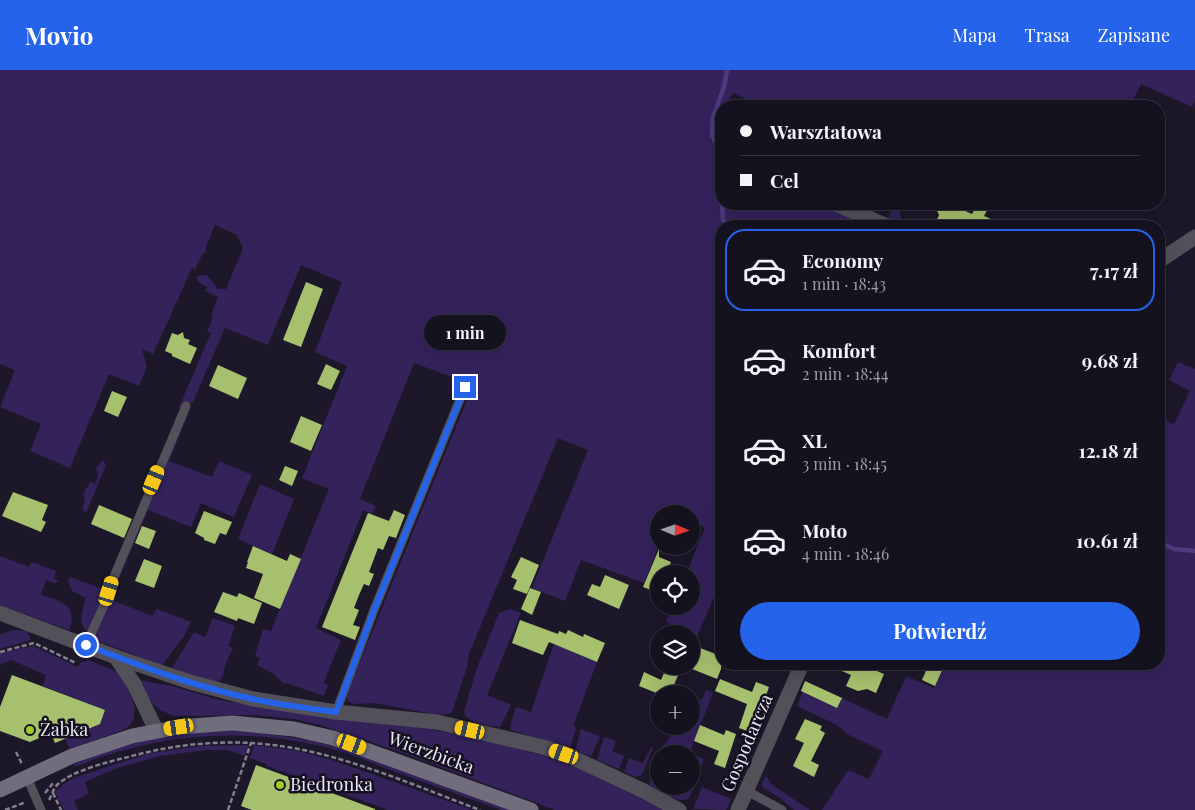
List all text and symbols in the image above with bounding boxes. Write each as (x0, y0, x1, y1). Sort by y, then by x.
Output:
text: Movio (25, 19, 93, 51)
text: Mapa (953, 23, 997, 47)
text: Trasa (1025, 23, 1070, 47)
text: Zapisane (1098, 23, 1170, 47)
text: Warsztatowa (770, 118, 882, 144)
text: Cel (770, 167, 799, 193)
text: Economy (802, 247, 883, 273)
icon: car (742, 248, 787, 293)
text: 7.17 zł (1090, 257, 1138, 283)
text: 1 min · 18:43 (802, 273, 886, 294)
callout: 1 min (424, 314, 506, 350)
text: 1 min (445, 322, 485, 343)
text: Komfort (802, 337, 876, 363)
icon: car (742, 338, 787, 383)
text: 9.68 zł (1082, 347, 1138, 373)
text: 2 min · 18:44 (802, 363, 889, 384)
route end (454, 376, 476, 398)
text: XL (802, 427, 827, 453)
icon: car (742, 428, 787, 473)
text: 12.18 zł (1078, 437, 1138, 463)
text: 3 min · 18:45 (802, 453, 887, 474)
car (141, 463, 166, 497)
north arrow (650, 505, 700, 555)
map controls (650, 505, 700, 795)
text: Moto (802, 517, 847, 543)
icon: car (742, 518, 787, 563)
text: 10.61 zł (1076, 527, 1138, 553)
text: 4 min · 18:46 (802, 543, 889, 564)
button: locate (650, 565, 700, 615)
car (97, 574, 120, 608)
button: Potwierdź (740, 602, 1140, 660)
button: layers (650, 625, 700, 675)
route start (75, 634, 97, 656)
button: + (650, 685, 700, 735)
street label: Gospodarcza (715, 690, 778, 795)
place label: Żabka (40, 717, 88, 741)
car (163, 717, 194, 737)
car (453, 719, 486, 741)
marker: Żabka (24, 724, 36, 736)
street label: Wierzbicka (384, 725, 478, 779)
car (335, 732, 368, 756)
car (547, 742, 580, 766)
button: − (650, 745, 700, 795)
place label: Biedronka (290, 772, 373, 796)
marker: Biedronka (274, 779, 286, 791)

